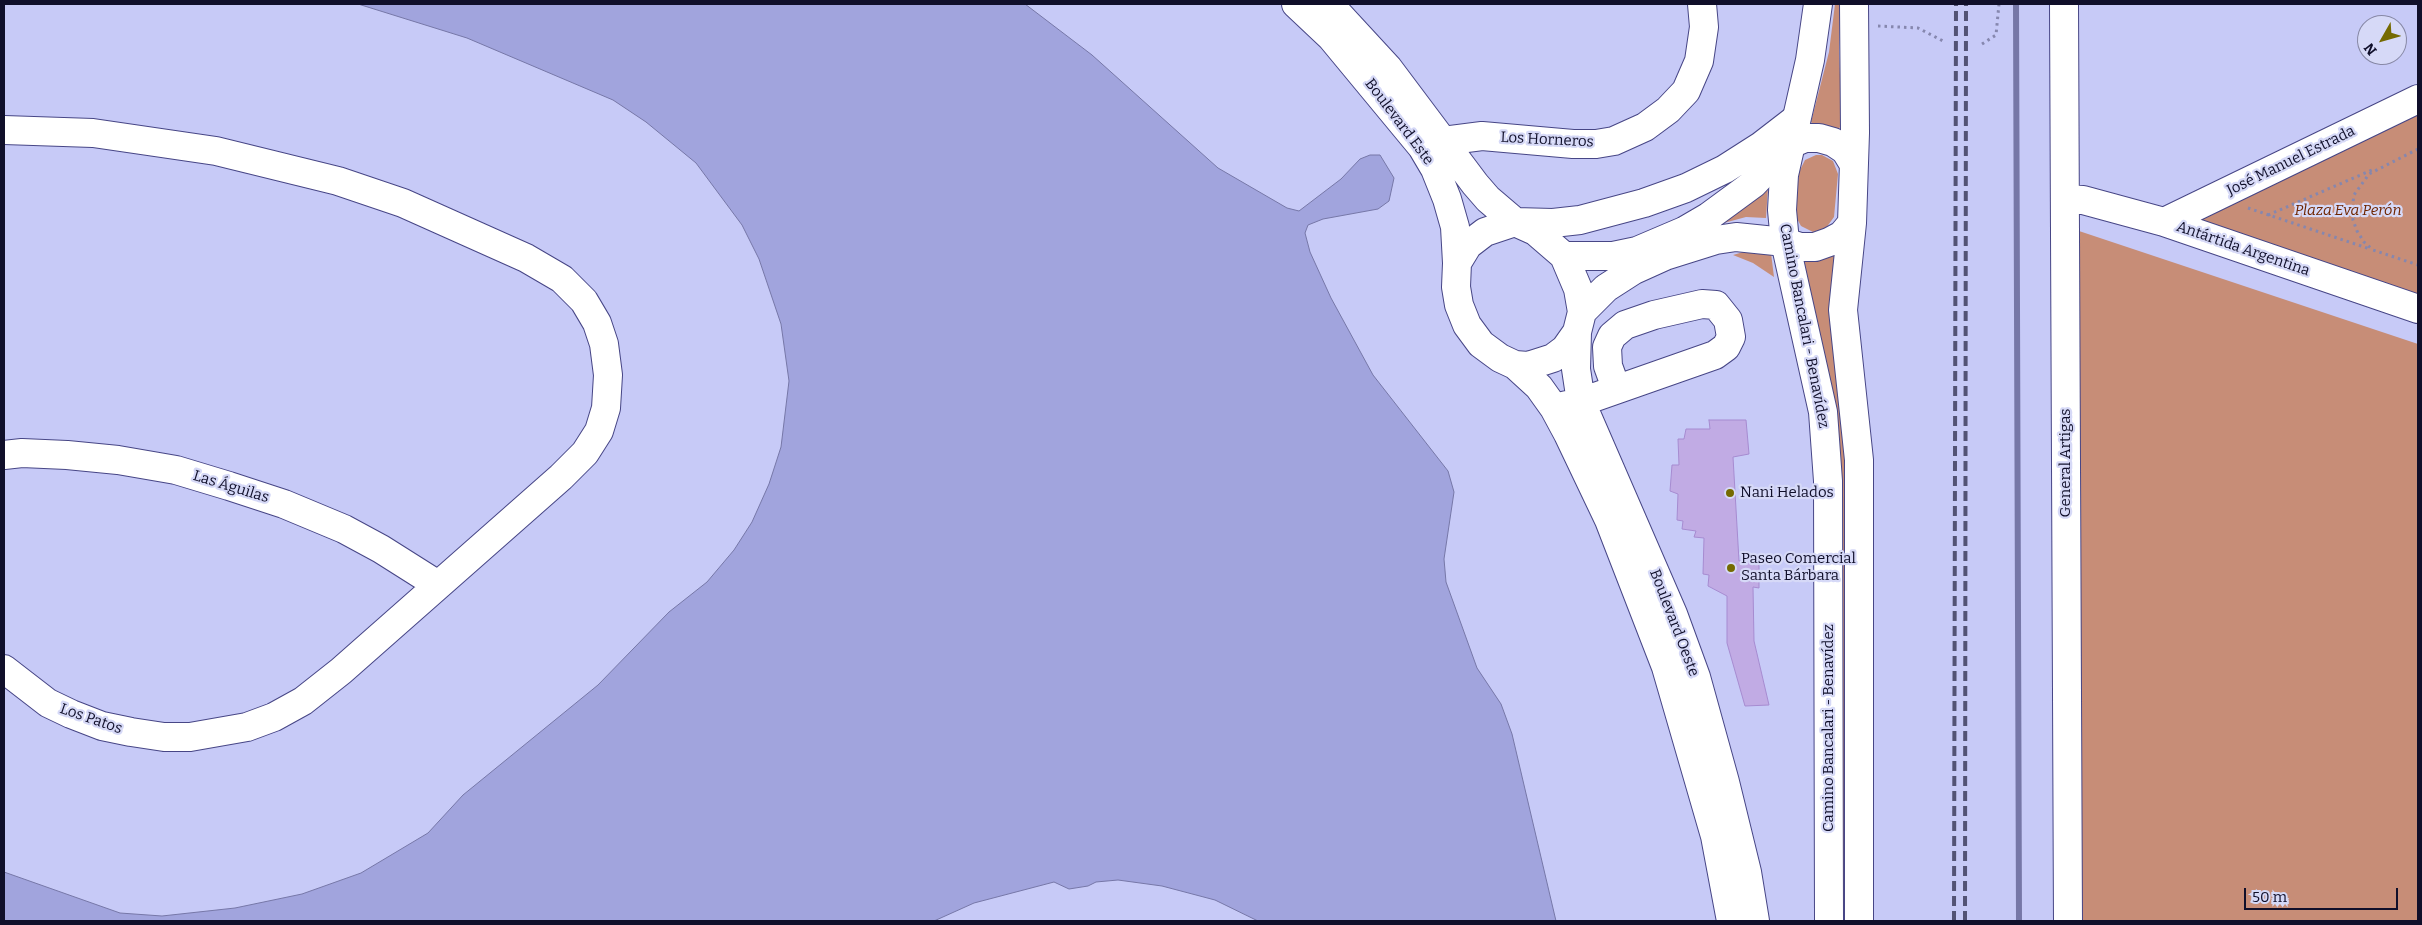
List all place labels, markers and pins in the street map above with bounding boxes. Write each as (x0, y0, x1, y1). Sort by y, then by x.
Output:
place label: Nani Helados (1740, 484, 1834, 502)
marker: Nani Helados (1724, 487, 1736, 499)
place label: Paseo Comercial Santa Bárbara (1741, 550, 1856, 585)
marker: Paseo Comercial Santa Bárbara (1725, 562, 1737, 574)

